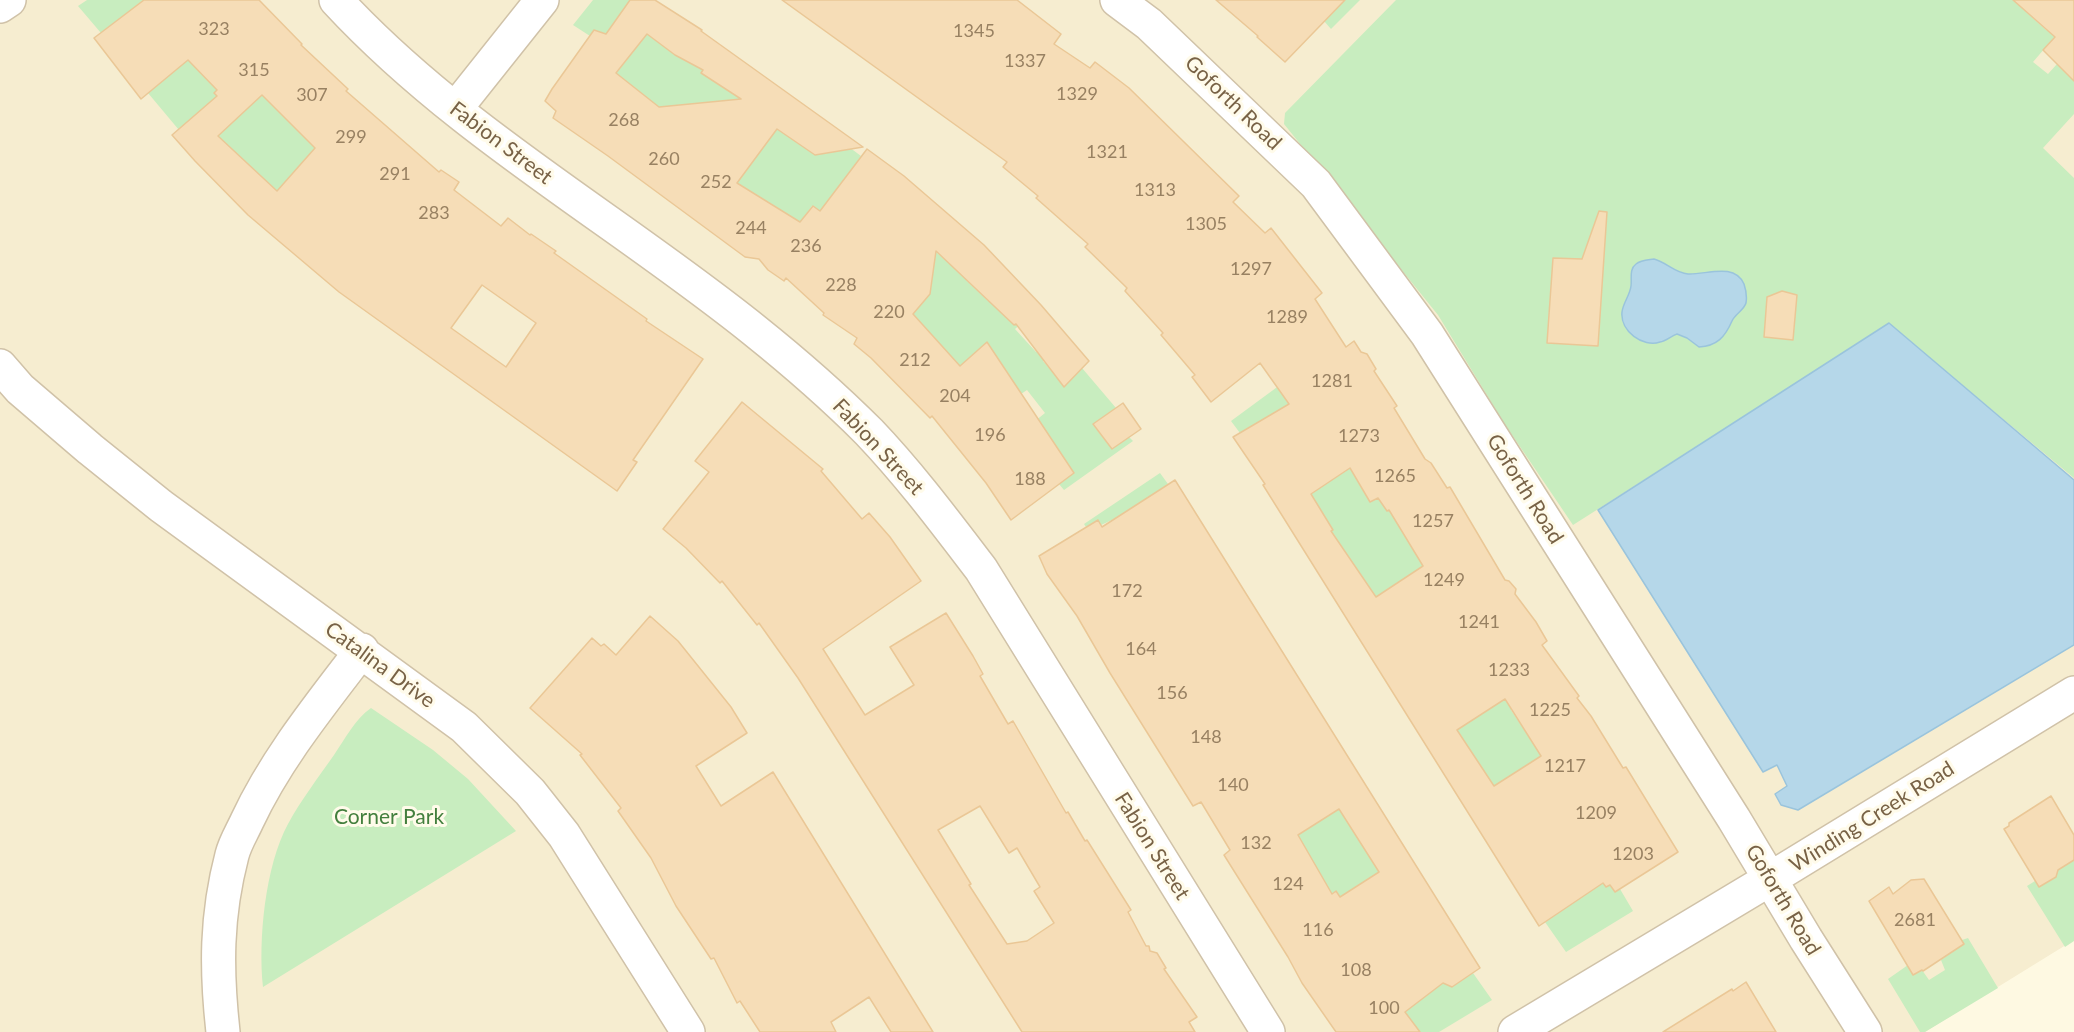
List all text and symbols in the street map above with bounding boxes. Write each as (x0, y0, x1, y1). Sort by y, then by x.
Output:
house number: 323 (198, 18, 230, 40)
house number: 1345 (953, 20, 995, 42)
house number: 1337 (1004, 50, 1046, 72)
street label: Goforth Road (1179, 51, 1287, 155)
house number: 315 (238, 59, 270, 81)
house number: 1329 (1056, 83, 1098, 105)
house number: 307 (296, 84, 328, 106)
street label: Fabion Street (445, 96, 557, 190)
house number: 268 (608, 109, 640, 131)
house number: 299 (335, 126, 367, 148)
house number: 1321 (1086, 141, 1128, 163)
house number: 260 (648, 148, 680, 170)
house number: 291 (379, 163, 411, 185)
house number: 252 (700, 171, 732, 193)
house number: 1313 (1134, 179, 1176, 201)
house number: 283 (418, 202, 450, 224)
house number: 1305 (1185, 213, 1227, 235)
house number: 244 (735, 217, 767, 239)
house number: 236 (790, 235, 822, 257)
house number: 1297 (1230, 258, 1272, 280)
house number: 228 (825, 274, 857, 296)
house number: 220 (873, 301, 905, 323)
house number: 1289 (1266, 306, 1308, 328)
house number: 212 (899, 349, 931, 371)
house number: 1281 (1311, 370, 1353, 392)
house number: 204 (939, 385, 971, 407)
street label: Fabion Street (827, 394, 929, 500)
house number: 196 (974, 424, 1006, 446)
house number: 1273 (1338, 425, 1380, 447)
street label: Goforth Road (1481, 429, 1569, 549)
house number: 1265 (1374, 465, 1416, 487)
house number: 188 (1014, 468, 1046, 490)
house number: 1257 (1412, 510, 1454, 532)
house number: 1249 (1423, 569, 1465, 591)
house number: 172 (1111, 580, 1143, 602)
house number: 1241 (1458, 611, 1500, 633)
street label: Catalina Drive (320, 617, 440, 713)
house number: 164 (1125, 638, 1157, 660)
house number: 1233 (1488, 659, 1530, 681)
house number: 156 (1156, 682, 1188, 704)
house number: 1225 (1529, 699, 1571, 721)
house number: 148 (1190, 726, 1222, 748)
house number: 1217 (1544, 755, 1586, 777)
street label: Winding Creek Road (1785, 756, 1959, 878)
house number: 140 (1217, 774, 1249, 796)
street label: Fabion Street (1109, 788, 1195, 904)
house number: 1209 (1575, 802, 1617, 824)
park label: Corner Park (334, 804, 444, 830)
house number: 132 (1240, 832, 1272, 854)
street label: Goforth Road (1740, 840, 1826, 960)
house number: 1203 (1612, 843, 1654, 865)
house number: 124 (1272, 873, 1304, 895)
house number: 2681 (1894, 909, 1936, 931)
house number: 116 (1302, 919, 1334, 941)
house number: 108 (1340, 959, 1372, 981)
house number: 100 (1368, 997, 1400, 1019)

